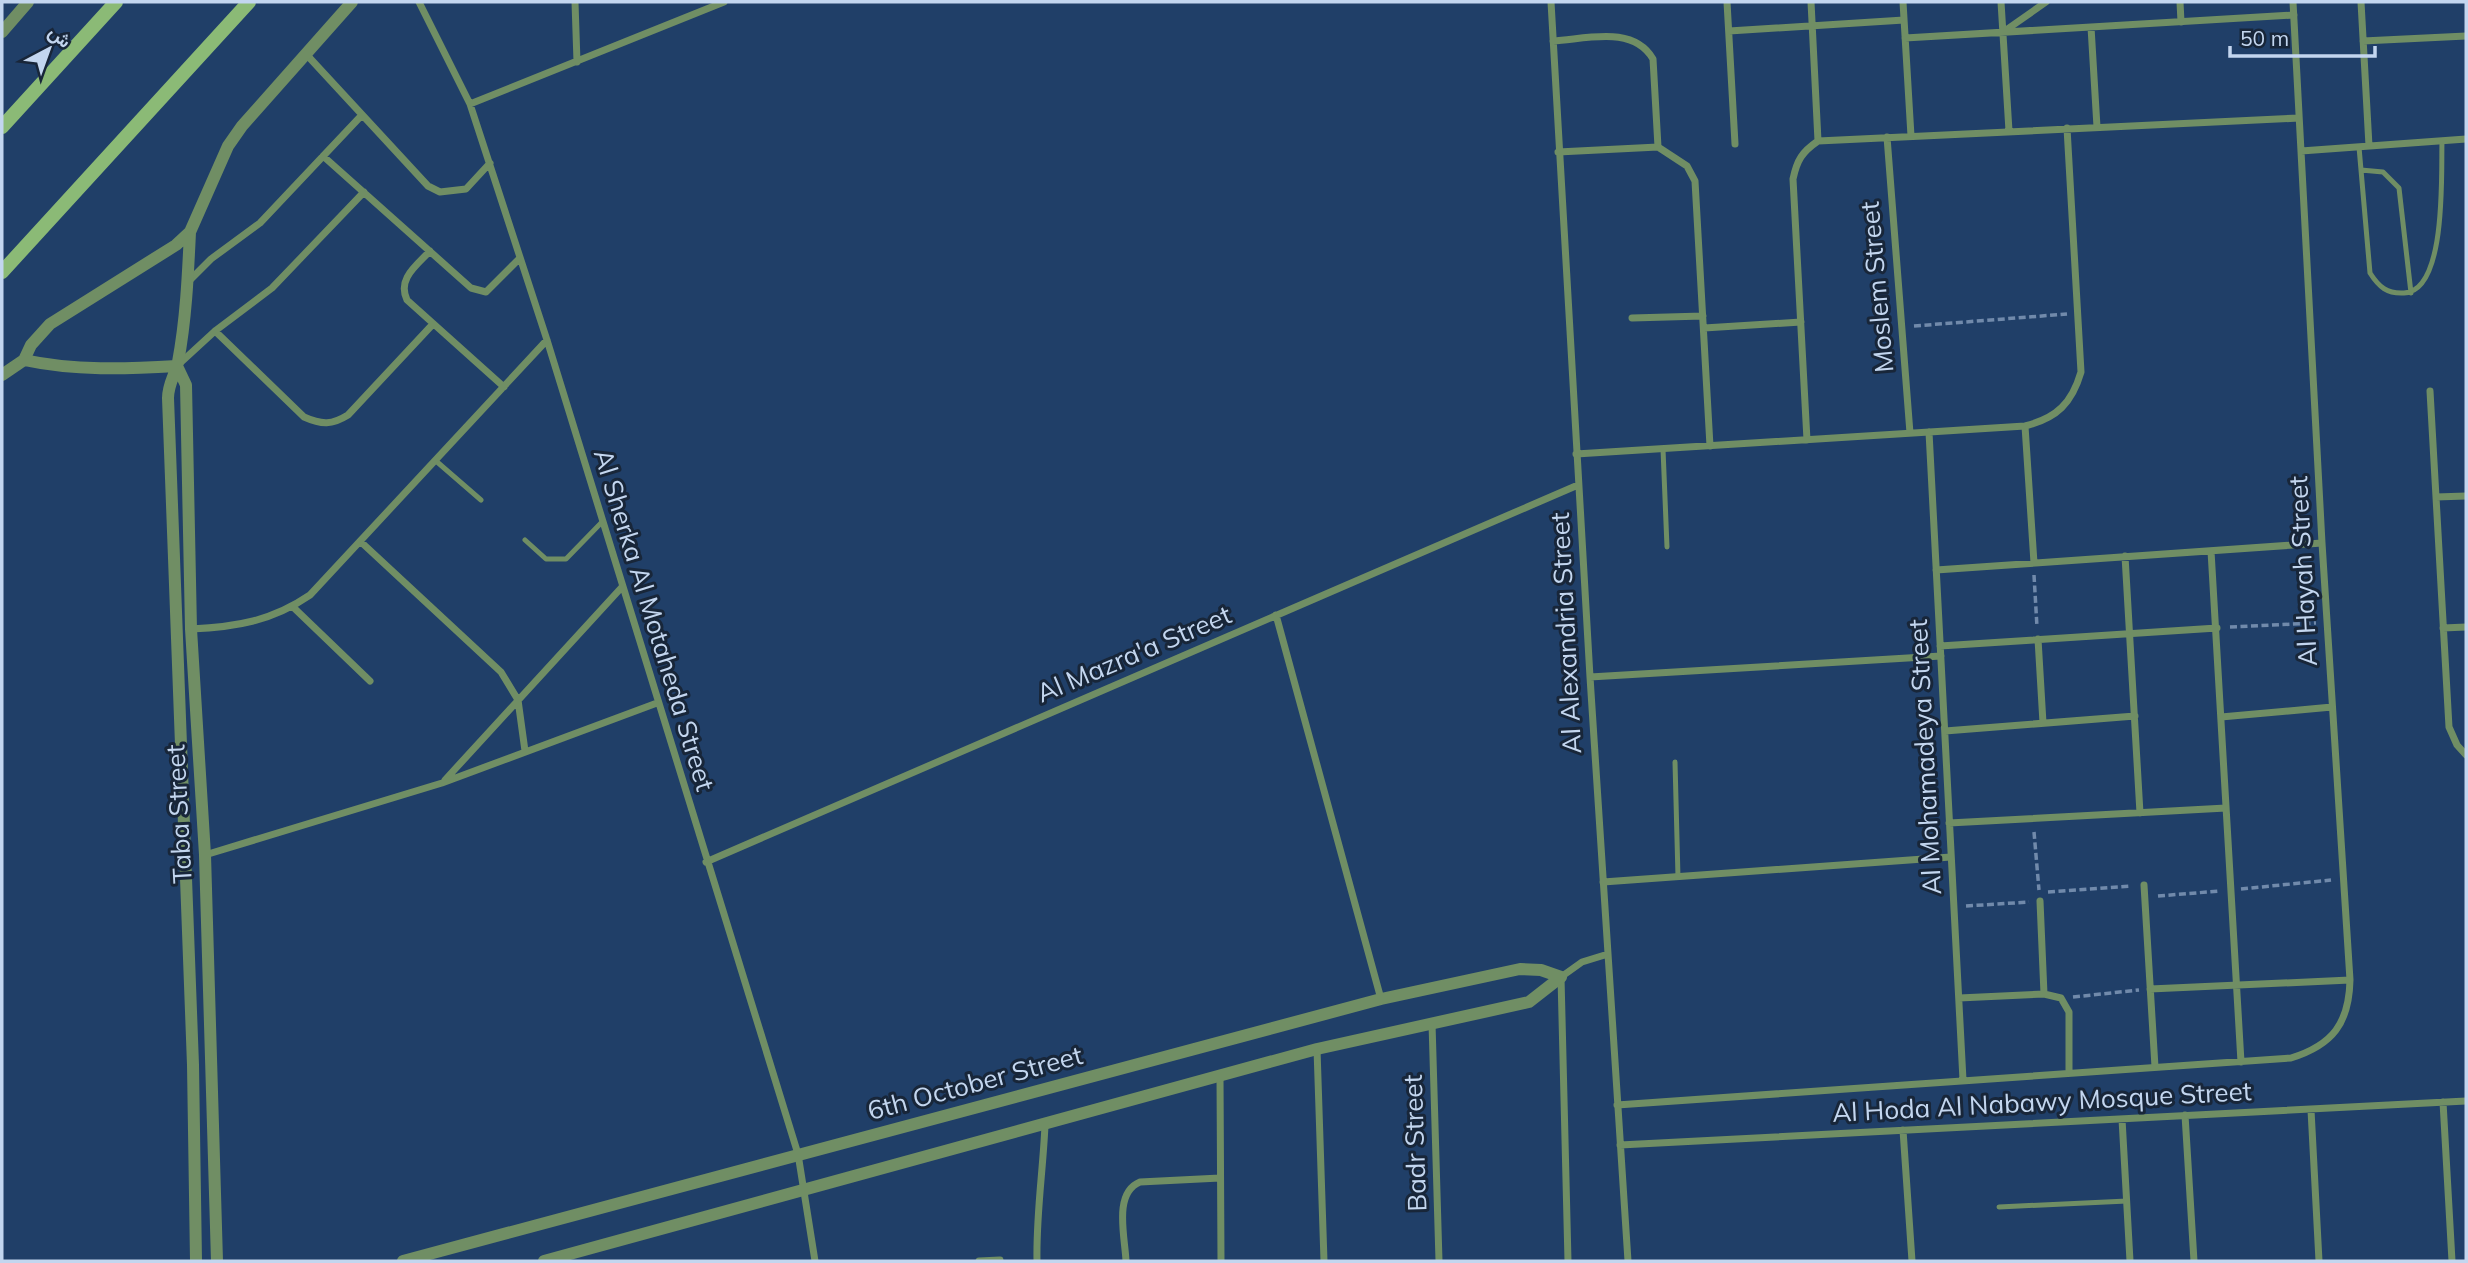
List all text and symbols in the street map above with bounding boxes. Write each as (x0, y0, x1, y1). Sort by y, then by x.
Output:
north arrow (14, 14, 84, 84)
scale bar (2230, 14, 2375, 58)
text: ش (44, 20, 77, 53)
text: 50 m (2240, 25, 2289, 51)
street label: Moslem Street (1853, 200, 1900, 374)
street label: Al Sherka Al Motaheda Street (587, 445, 722, 795)
street label: Al Hayah Street (2281, 475, 2324, 667)
street label: Al Alexandria Street (1543, 512, 1588, 755)
street label: Al Mazra'a Street (1031, 598, 1236, 709)
street label: Al Mohamadeya Street (1901, 618, 1948, 896)
street label: Taba Street (158, 744, 199, 884)
street label: 6th October Street (864, 1038, 1086, 1127)
street label: Badr Street (1396, 1074, 1433, 1212)
street label: Al Hoda Al Nabawy Mosque Street (1831, 1074, 2253, 1129)

